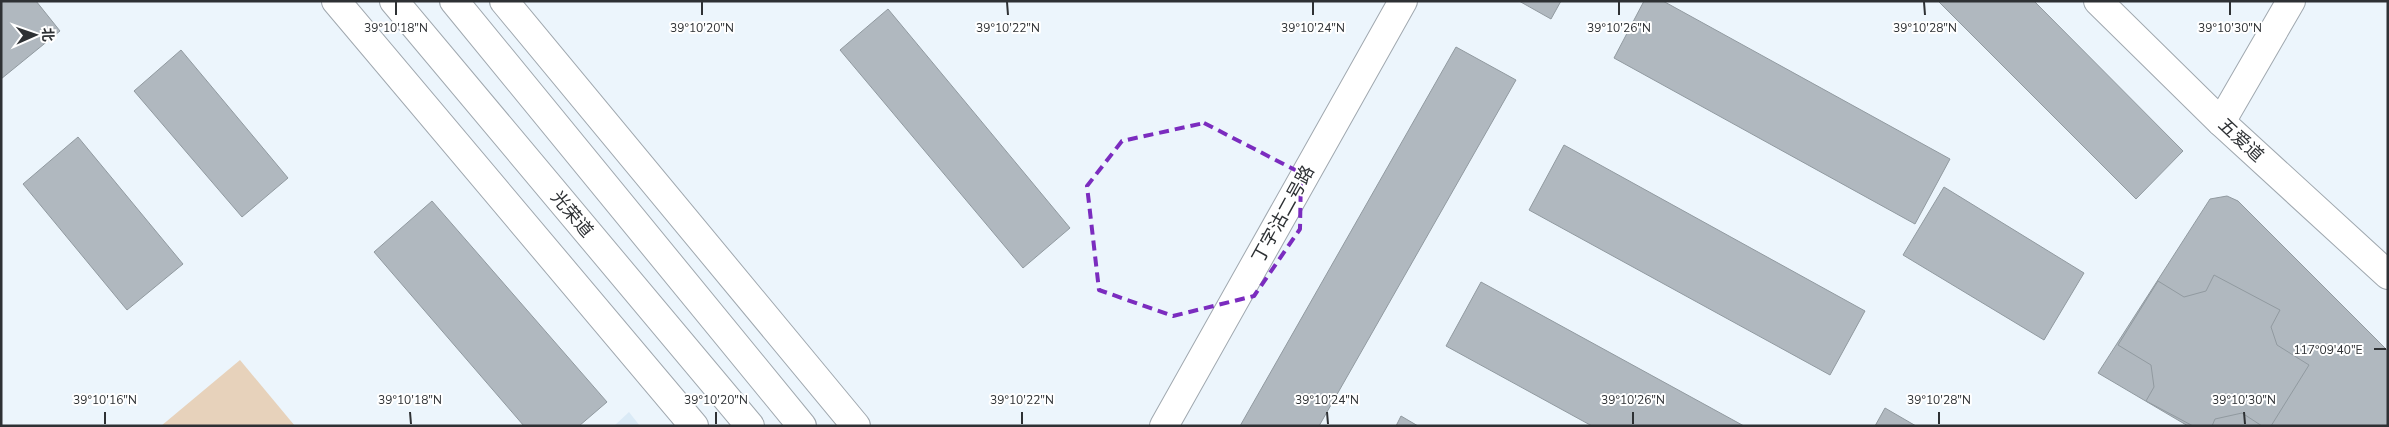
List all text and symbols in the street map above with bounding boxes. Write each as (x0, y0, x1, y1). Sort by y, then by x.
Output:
north arrow (10, 10, 60, 60)
text: 39°10'18"N (364, 20, 428, 36)
text: 39°10'20"N (670, 20, 734, 36)
text: 39°10'22"N (976, 20, 1040, 36)
text: 39°10'24"N (1281, 20, 1345, 36)
text: 39°10'26"N (1587, 20, 1651, 36)
text: 39°10'28"N (1893, 20, 1957, 36)
text: 39°10'30"N (2198, 20, 2262, 36)
text: 北 (38, 27, 57, 42)
street label: 五爱道 (2213, 113, 2269, 167)
street label: 丁字沽二号路 (1246, 161, 1320, 267)
street label: 光荣道 (545, 186, 599, 242)
text: 117°09'40"E (2293, 342, 2363, 358)
text: 39°10'16"N (73, 392, 137, 408)
text: 39°10'18"N (378, 392, 442, 408)
text: 39°10'20"N (684, 392, 748, 408)
text: 39°10'22"N (990, 392, 1054, 408)
text: 39°10'24"N (1295, 392, 1359, 408)
text: 39°10'26"N (1601, 392, 1665, 408)
text: 39°10'28"N (1907, 392, 1971, 408)
text: 39°10'30"N (2212, 392, 2276, 408)

